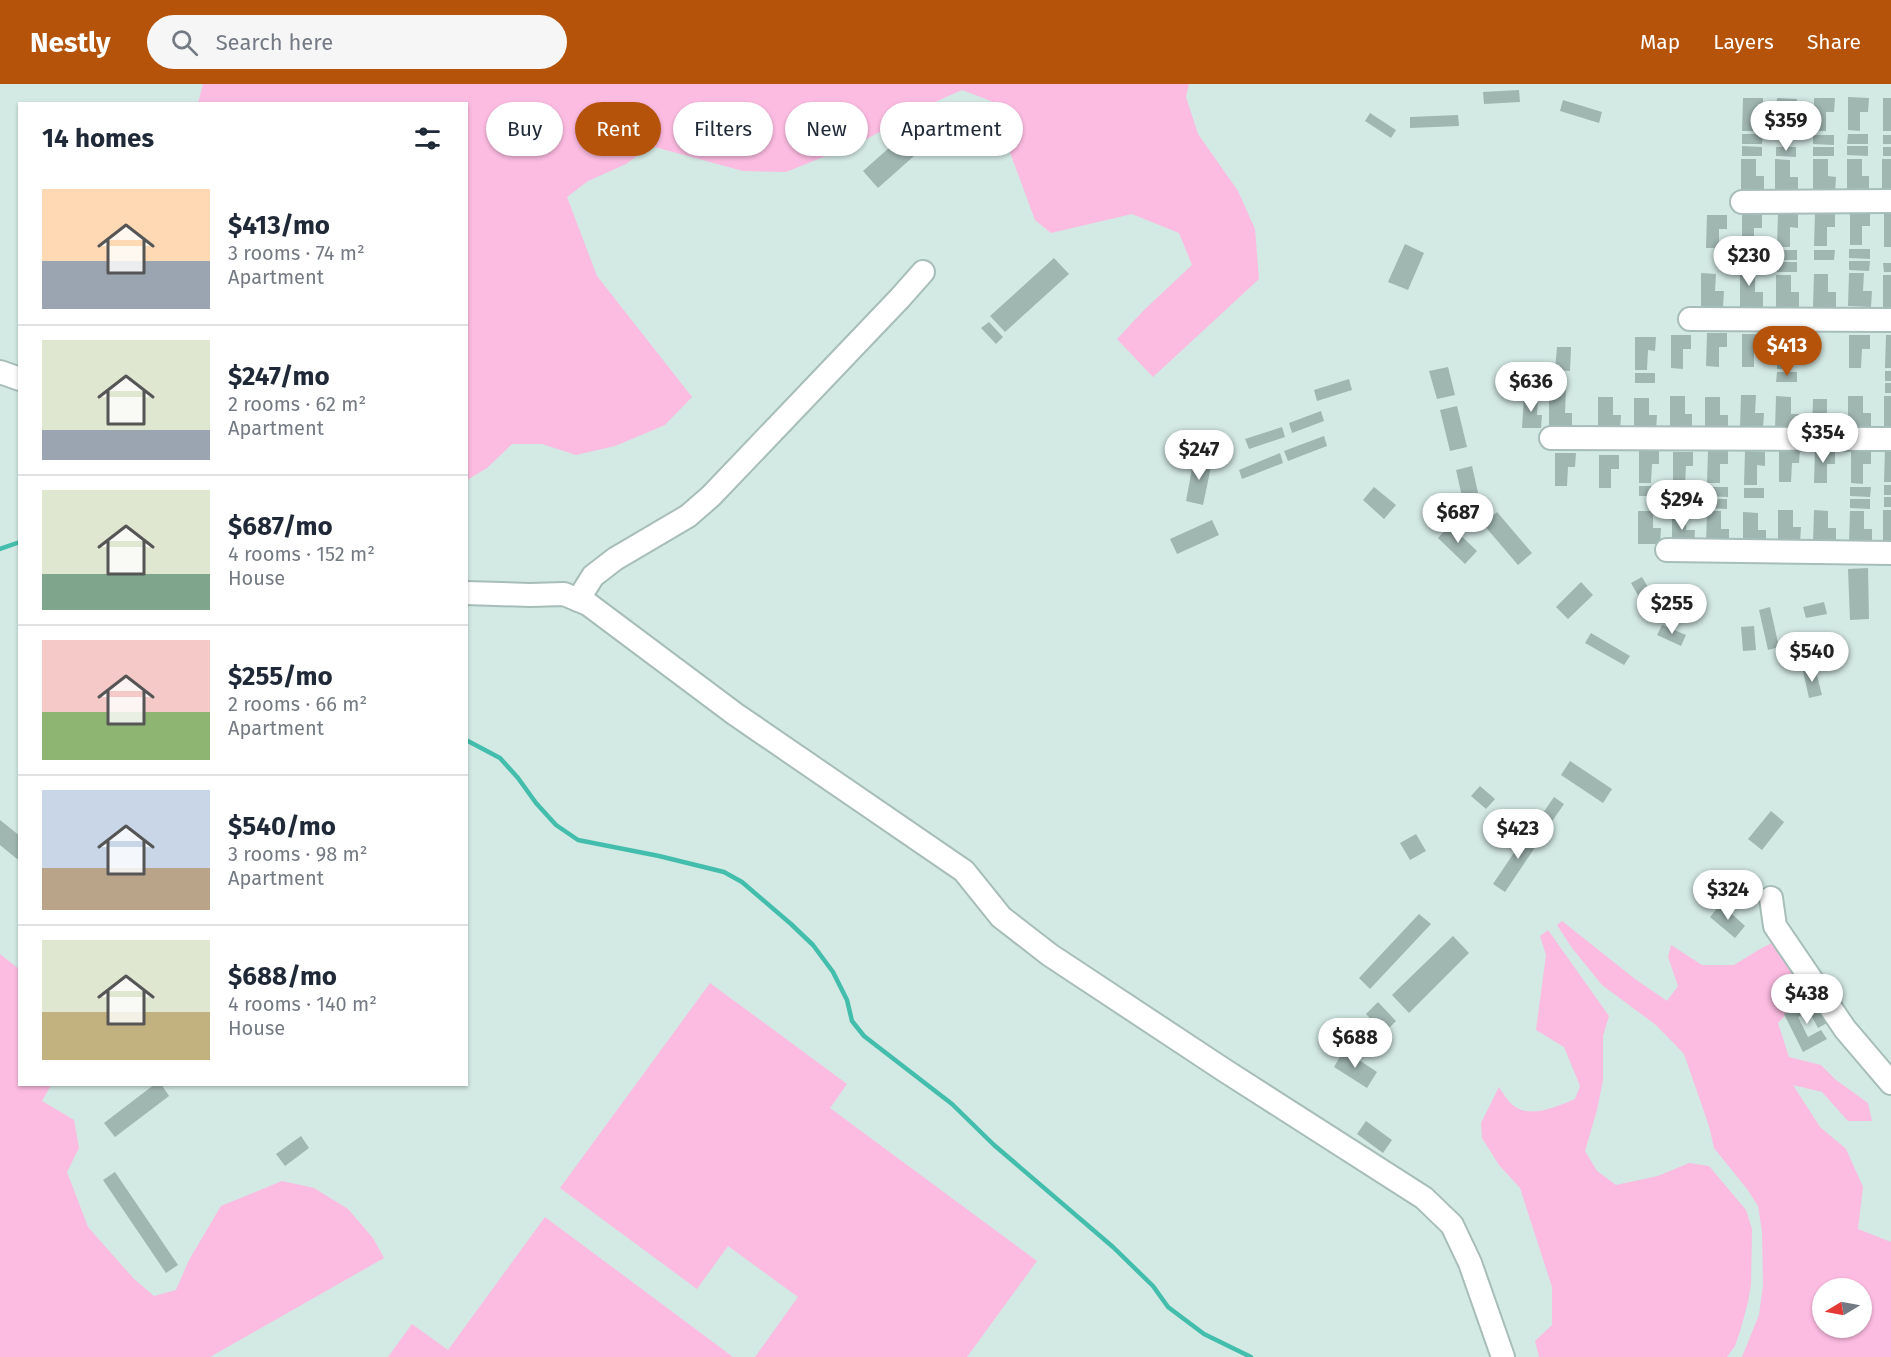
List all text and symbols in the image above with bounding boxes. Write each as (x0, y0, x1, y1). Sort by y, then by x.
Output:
search box (147, 15, 567, 69)
text: Nestly (30, 26, 111, 59)
icon: search (168, 26, 201, 59)
text: Search here (216, 29, 333, 56)
text: Map (1640, 29, 1680, 55)
text: Layers (1713, 29, 1774, 55)
text: Share (1807, 29, 1861, 55)
pin: $359 (1750, 101, 1822, 152)
chip: Buy (486, 102, 563, 156)
chip: Rent (575, 102, 661, 156)
chip: Filters (673, 102, 773, 156)
chip: New (785, 102, 868, 156)
chip: Apartment (880, 102, 1023, 156)
text: $359 (1765, 108, 1808, 132)
icon: filters (411, 122, 444, 155)
text: 14 homes (42, 123, 154, 154)
text: $413/mo (228, 210, 330, 241)
icon: home (90, 213, 162, 285)
pin: $230 (1713, 236, 1785, 287)
text: 3 rooms · 74 m² (228, 241, 365, 265)
text: $230 (1727, 243, 1771, 267)
text: Apartment (228, 265, 324, 289)
pin: $413 (1751, 326, 1823, 377)
text: $413 (1767, 333, 1807, 357)
text: $247/mo (228, 361, 330, 392)
pin: $636 (1495, 362, 1567, 413)
icon: home (90, 364, 162, 436)
text: $636 (1509, 369, 1553, 393)
text: 2 rooms · 62 m² (228, 392, 366, 416)
pin: $354 (1787, 413, 1859, 464)
text: Apartment (228, 416, 324, 440)
text: $354 (1801, 420, 1845, 444)
pin: $247 (1163, 430, 1235, 481)
text: $247 (1179, 437, 1219, 461)
pin: $294 (1646, 480, 1718, 531)
text: $294 (1660, 487, 1704, 511)
pin: $687 (1422, 493, 1494, 544)
text: $687 (1437, 500, 1479, 524)
text: $687/mo (228, 511, 333, 542)
icon: home (90, 514, 162, 586)
text: 4 rooms · 152 m² (228, 542, 375, 566)
text: House (228, 566, 285, 590)
pin: $255 (1636, 584, 1708, 635)
text: $255 (1651, 591, 1693, 615)
pin: $540 (1776, 632, 1848, 683)
text: $540 (1790, 639, 1834, 663)
text: $255/mo (228, 661, 333, 692)
icon: home (90, 664, 162, 736)
text: 2 rooms · 66 m² (228, 692, 367, 716)
text: Apartment (228, 716, 324, 740)
pin: $423 (1482, 809, 1554, 860)
text: $540/mo (228, 811, 336, 842)
icon: home (90, 814, 162, 886)
text: $423 (1497, 816, 1539, 840)
text: 3 rooms · 98 m² (228, 842, 368, 866)
text: Apartment (228, 866, 324, 890)
pin: $324 (1692, 870, 1764, 921)
text: $324 (1707, 877, 1749, 901)
text: $688/mo (228, 961, 337, 992)
icon: home (90, 964, 162, 1036)
pin: $438 (1771, 974, 1843, 1025)
text: $438 (1785, 981, 1829, 1005)
text: 4 rooms · 140 m² (228, 992, 377, 1016)
text: House (228, 1016, 285, 1040)
pin: $688 (1319, 1018, 1391, 1069)
text: $688 (1332, 1025, 1378, 1049)
north arrow (1812, 1278, 1872, 1338)
map controls (1812, 1278, 1872, 1338)

